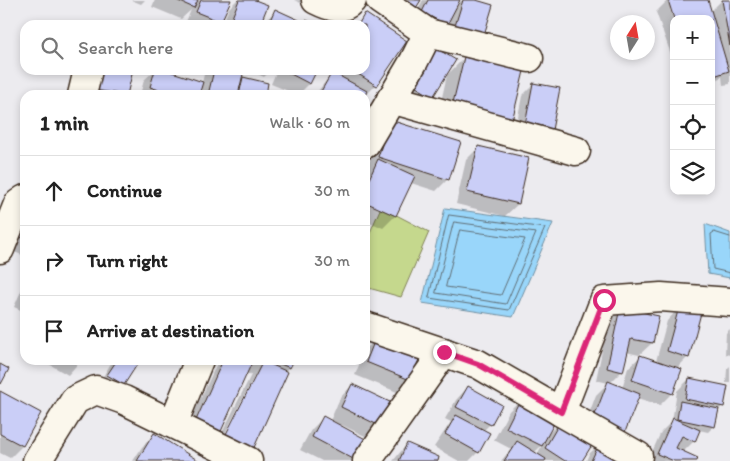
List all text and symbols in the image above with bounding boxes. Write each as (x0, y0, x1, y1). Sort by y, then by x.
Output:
north arrow (610, 15, 655, 60)
map controls (670, 15, 715, 195)
button: + (670, 15, 715, 60)
search box (20, 20, 370, 75)
icon: search (38, 34, 66, 62)
text: Search here (78, 36, 173, 59)
button: − (670, 60, 715, 105)
button: locate (670, 105, 715, 150)
text: 1 min (40, 110, 89, 135)
text: Walk · 60 m (269, 113, 350, 132)
button: layers (670, 150, 715, 195)
icon: ahead (40, 177, 68, 205)
text: Continue (87, 179, 162, 202)
text: 30 m (314, 181, 350, 200)
icon: right (40, 247, 68, 275)
text: Turn right (87, 249, 168, 272)
text: 30 m (314, 251, 350, 270)
route start (593, 289, 616, 312)
icon: arrive (40, 317, 68, 345)
text: Arrive at destination (87, 319, 254, 342)
route end (433, 341, 456, 364)

